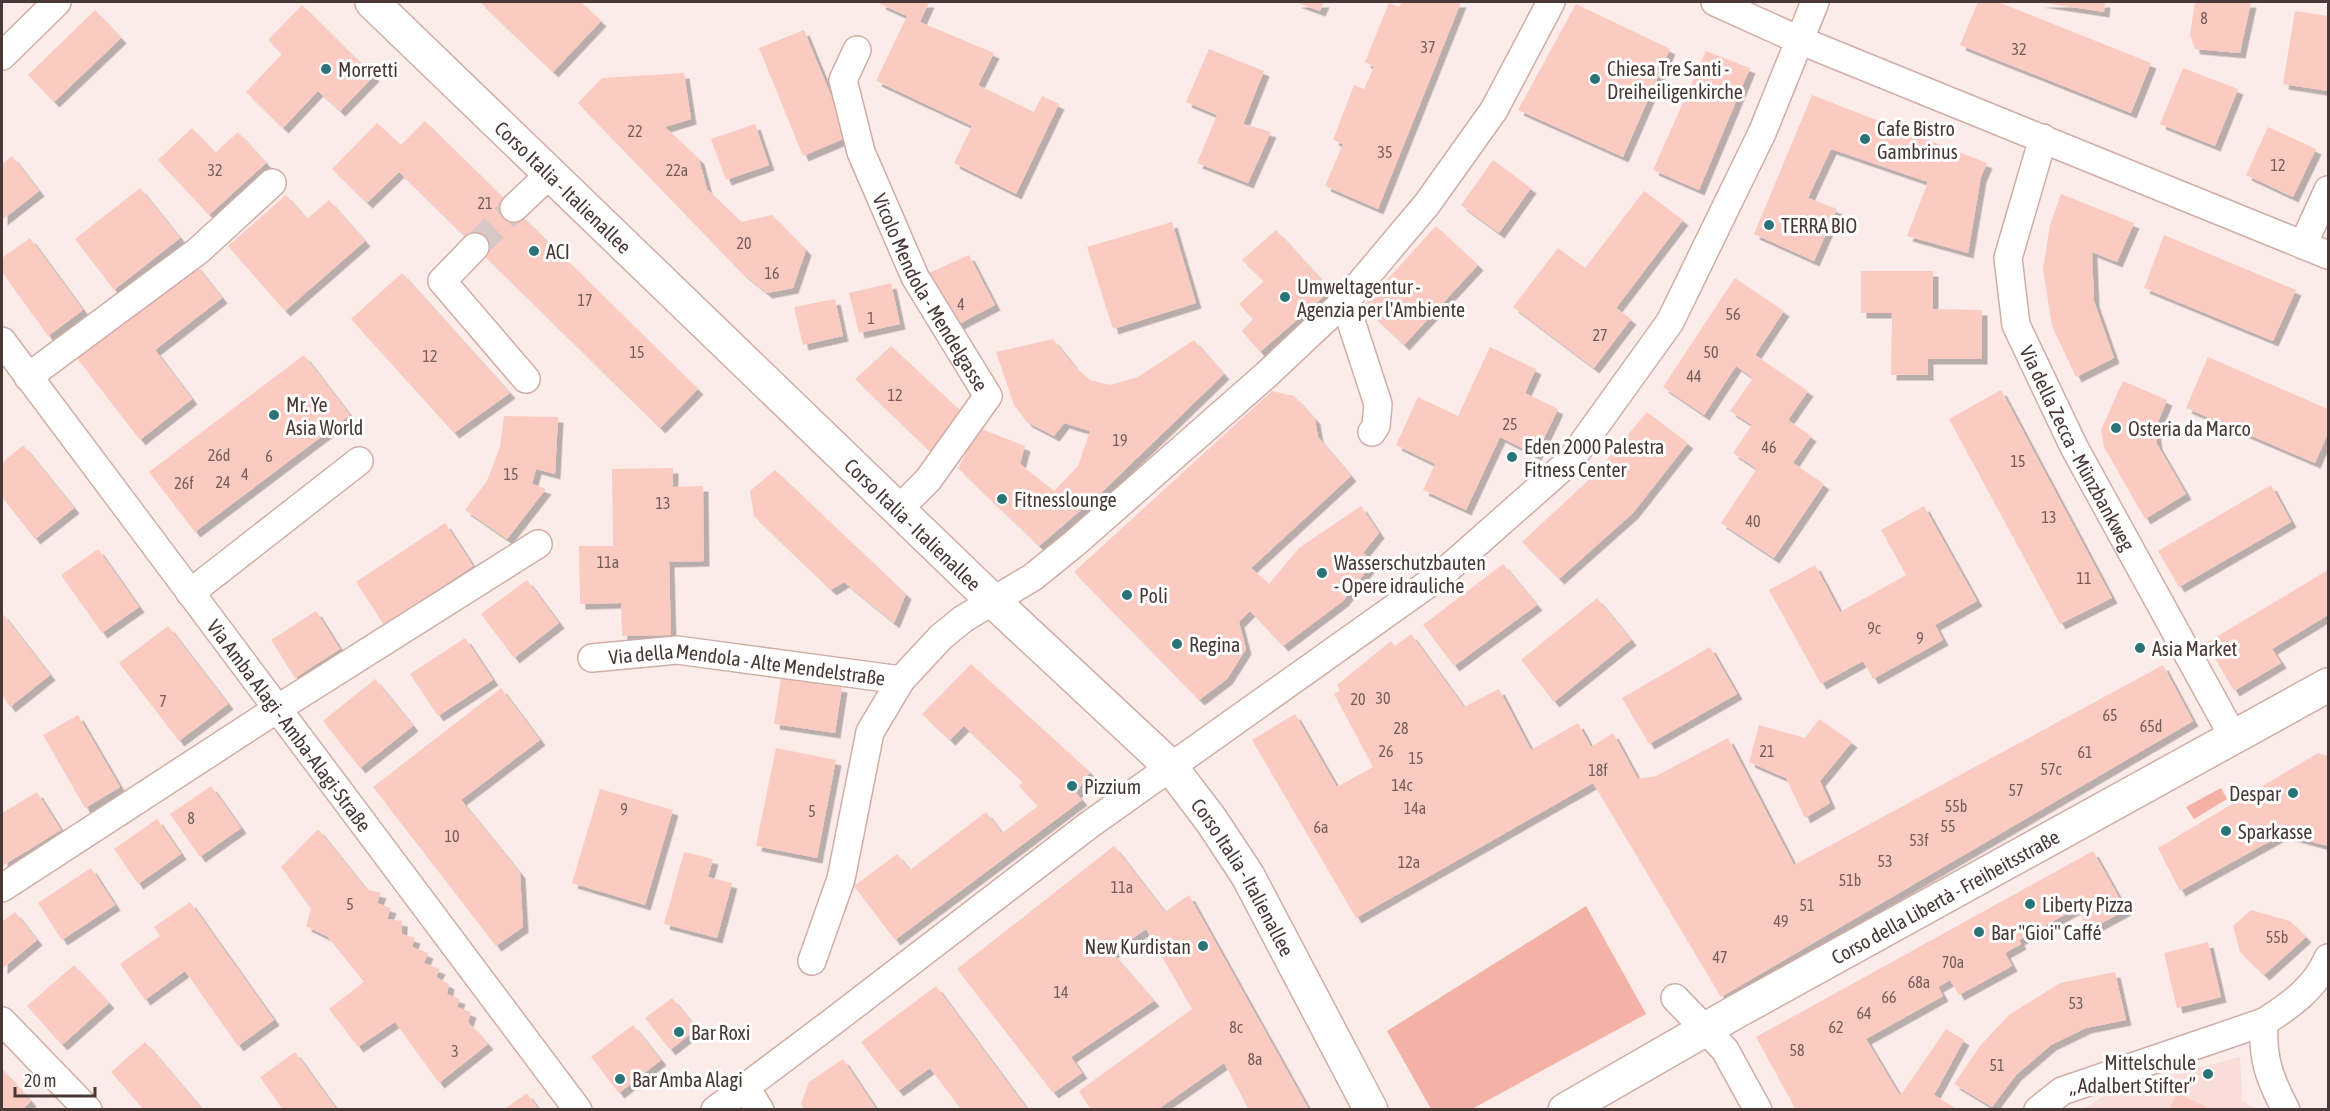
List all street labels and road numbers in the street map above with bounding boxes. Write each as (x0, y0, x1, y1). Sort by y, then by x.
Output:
street label: Corso Italia - Italienallee (491, 116, 636, 257)
street label: Vicolo Mendola - Mendelgasse (869, 190, 993, 395)
street label: Via della Zecca - Münzbankweg (2016, 342, 2140, 555)
street label: Corso Italia - Italienallee (840, 453, 986, 595)
street label: Via Amba Alagi - Amba-Alagi-Straße (203, 615, 376, 836)
street label: Via della Mendola - Alte Mendelstraße (607, 638, 887, 689)
street label: Corso Italia - Italienallee (1187, 793, 1299, 960)
street label: Corso della Libertà - Freiheitsstraße (1827, 824, 2063, 968)

